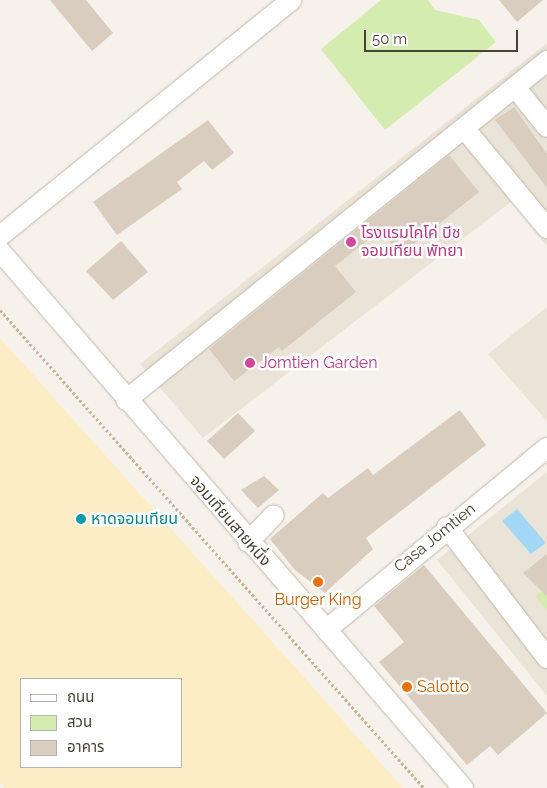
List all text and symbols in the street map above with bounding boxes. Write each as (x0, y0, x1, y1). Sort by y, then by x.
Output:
scale bar (367, 20, 521, 52)
text: 50 m (372, 30, 407, 48)
place label: โรงแรมโคโค่ บีช จอมเทียน พัทยา (361, 223, 463, 261)
marker: โรงแรมโคโค่ บีช จอมเทียน พัทยา (345, 236, 357, 248)
place label: Jomtien Garden (260, 353, 378, 373)
marker: Jomtien Garden (244, 357, 256, 369)
street label: จอมเทียนสายหนึ่ง (185, 472, 275, 570)
street label: Casa Jomtien (390, 499, 480, 577)
place label: หาดจอมเทียน (91, 509, 178, 529)
marker: หาดจอมเทียน (75, 513, 87, 525)
marker: Burger King (312, 576, 324, 588)
place label: Burger King (274, 590, 362, 610)
place label: Salotto (417, 677, 469, 697)
legend (20, 678, 182, 768)
marker: Salotto (401, 681, 413, 693)
text: ถนน (67, 688, 94, 706)
text: สวน (67, 713, 92, 731)
text: อาคาร (67, 738, 104, 756)

